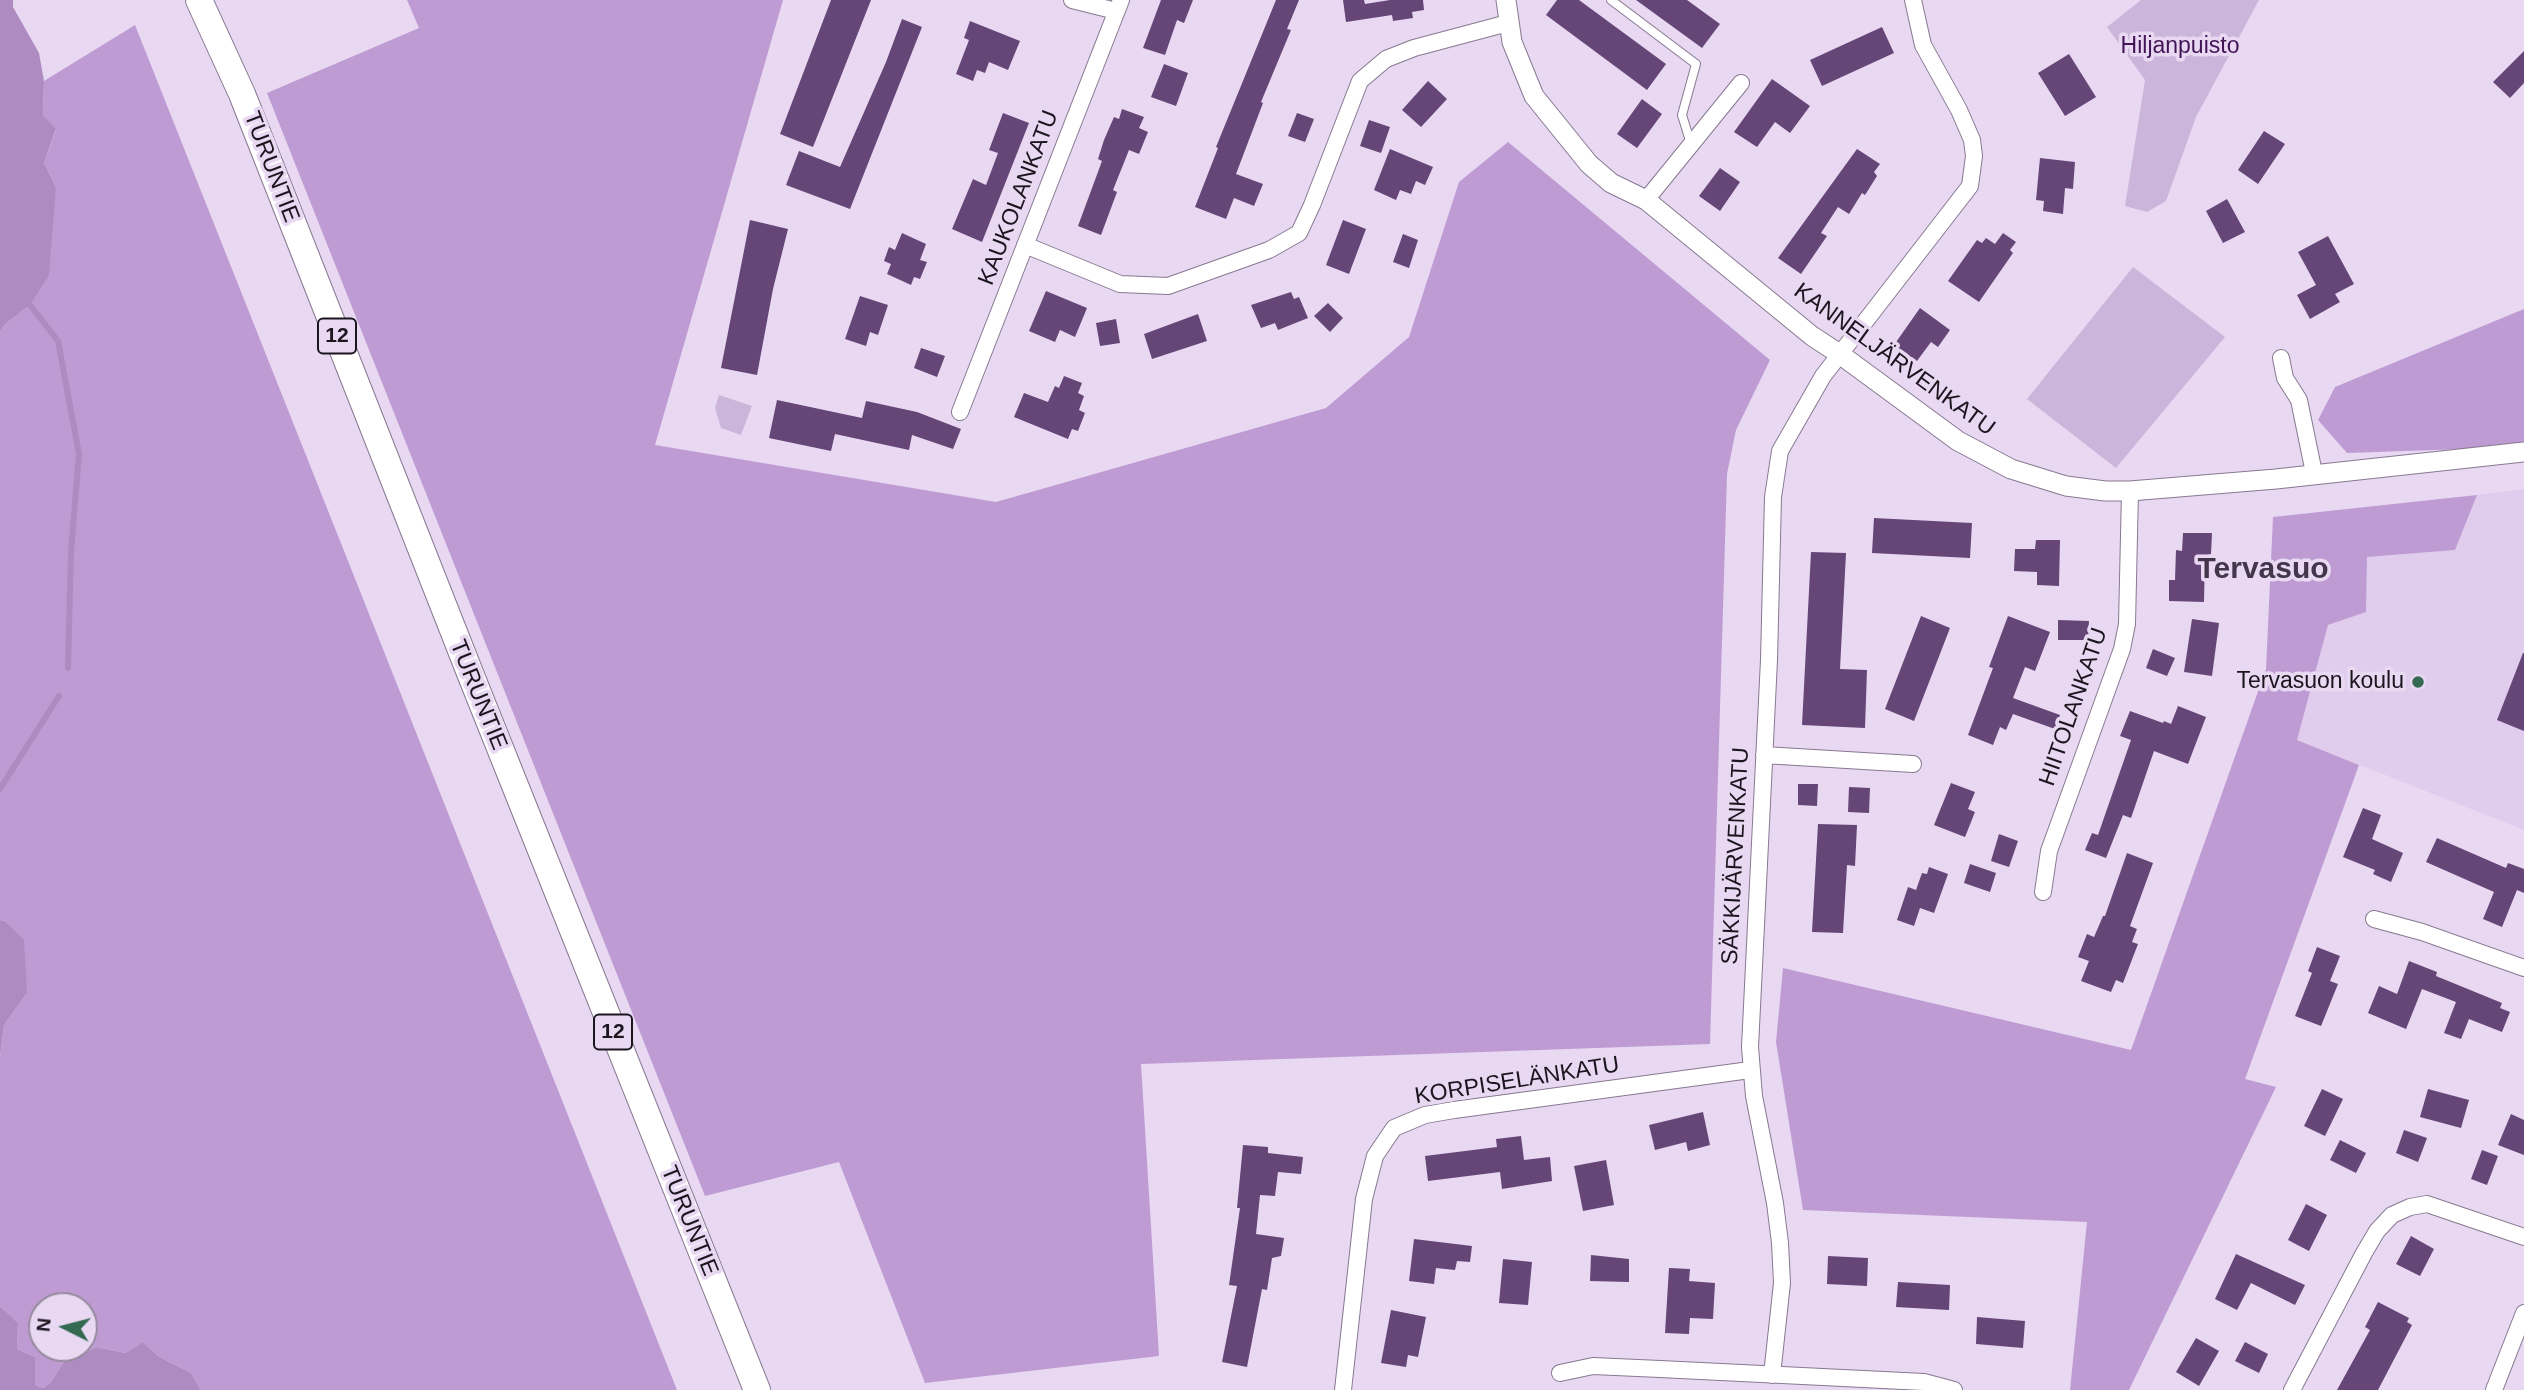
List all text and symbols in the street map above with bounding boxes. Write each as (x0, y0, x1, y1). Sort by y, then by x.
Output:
park label: Hiljanpuisto (2121, 33, 2239, 61)
street label: KAUKOLANKATU (973, 107, 1065, 289)
street label: TURUNTIE (237, 108, 305, 226)
street label: KANNELJÄRVENKATU (1788, 278, 2000, 442)
road number: 12 (318, 318, 356, 354)
district label: Tervasuo (2197, 552, 2329, 588)
street label: HIITOLANKATU (2034, 624, 2114, 790)
street label: TURUNTIE (443, 636, 513, 754)
place label: Tervasuon koulu (2237, 668, 2404, 696)
marker: Tervasuon koulu (2410, 674, 2426, 690)
street label: SÄKKIJÄRVENKATU (1717, 747, 1755, 965)
road number: 12 (594, 1014, 632, 1050)
street label: KORPISELÄNKATU (1413, 1051, 1621, 1111)
street label: TURUNTIE (654, 1162, 724, 1280)
north arrow (28, 1292, 98, 1362)
text: N (32, 1317, 55, 1333)

